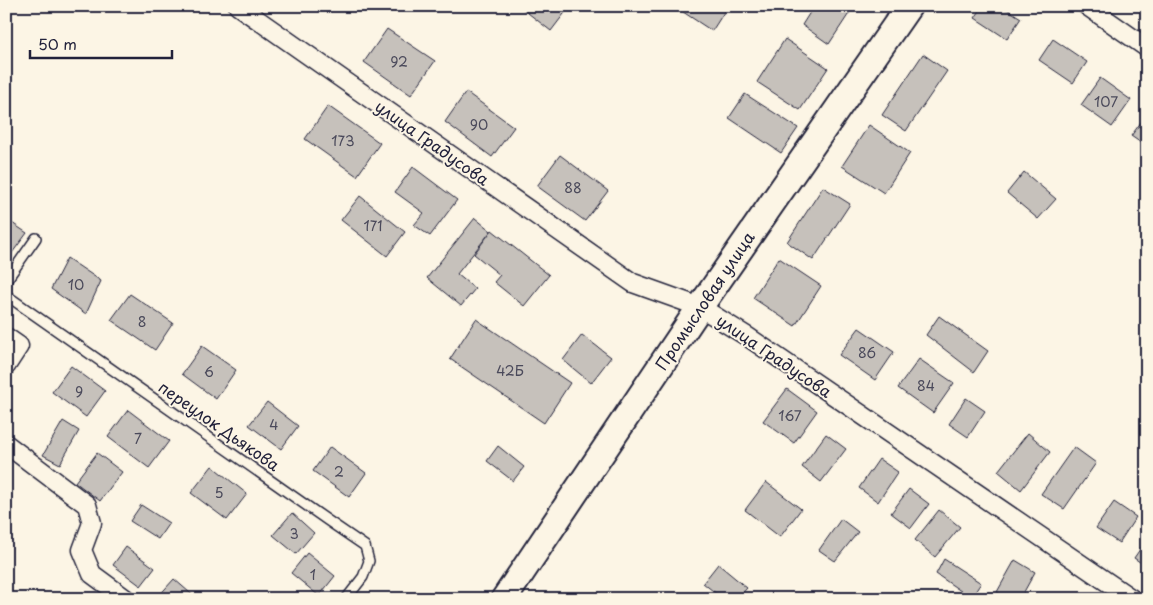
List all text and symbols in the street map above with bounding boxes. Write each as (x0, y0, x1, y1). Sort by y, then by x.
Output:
scale bar (30, 28, 172, 60)
text: 50 m (38, 32, 77, 55)
house number: 92 (390, 51, 408, 72)
house number: 107 (1094, 91, 1118, 112)
street label: улица Градусова (371, 94, 495, 191)
house number: 90 (470, 114, 488, 135)
house number: 173 (331, 130, 355, 151)
house number: 88 (564, 177, 582, 198)
house number: 171 (363, 215, 383, 236)
street label: Промысловая улица (649, 226, 760, 375)
house number: 10 (68, 274, 84, 295)
street label: улица Градусова (712, 308, 837, 403)
house number: 8 (138, 311, 146, 332)
house number: 86 (858, 342, 876, 363)
house number: 42Б (496, 360, 524, 381)
house number: 6 (204, 361, 214, 382)
street label: переулок Дьякова (154, 374, 285, 476)
house number: 84 (917, 375, 935, 396)
house number: 9 (75, 381, 83, 402)
house number: 167 (778, 405, 802, 426)
house number: 4 (269, 414, 279, 435)
house number: 7 (134, 428, 142, 449)
house number: 2 (334, 461, 344, 482)
house number: 5 (214, 482, 224, 503)
house number: 3 (289, 523, 299, 544)
house number: 1 (310, 564, 316, 585)

